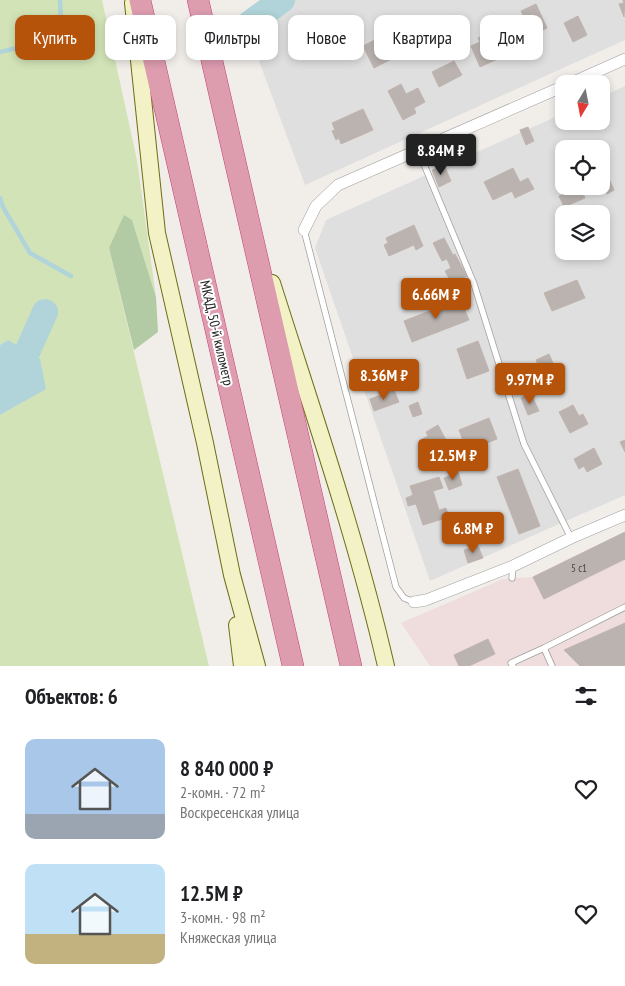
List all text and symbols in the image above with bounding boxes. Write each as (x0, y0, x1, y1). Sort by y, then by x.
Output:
chip: Купить (15, 15, 95, 60)
chip: Снять (105, 15, 176, 60)
chip: Фильтры (186, 15, 278, 60)
chip: Новое (288, 15, 364, 60)
chip: Квартира (374, 15, 470, 60)
chip: Дом (480, 15, 543, 60)
north arrow (555, 75, 610, 130)
map controls (555, 75, 610, 260)
pin: 8.84M ₽ (395, 134, 487, 176)
text: 8.84M ₽ (417, 140, 465, 160)
button: locate (555, 140, 610, 195)
button: layers (555, 205, 610, 260)
pin: 6.66M ₽ (390, 278, 482, 320)
street label: МКАД, 50-й километр (196, 279, 238, 387)
text: 6.66M ₽ (412, 284, 460, 304)
pin: 8.36M ₽ (338, 358, 430, 401)
pin: 9.97M ₽ (484, 362, 576, 405)
text: 8.36M ₽ (360, 365, 408, 385)
text: 9.97M ₽ (506, 369, 554, 389)
pin: 12.5M ₽ (407, 438, 499, 481)
text: 12.5M ₽ (429, 445, 477, 465)
pin: 6.8M ₽ (432, 512, 514, 554)
text: 6.8M ₽ (453, 518, 493, 538)
house number: 5 с1 (571, 561, 587, 575)
icon: filters (572, 682, 600, 710)
text: Объектов: 6 (25, 683, 118, 710)
text: 8 840 000 ₽ (180, 755, 273, 782)
icon: home (65, 759, 125, 819)
icon: heart (572, 775, 600, 803)
text: 2-комн. · 72 m² (180, 782, 266, 802)
text: Воскресенская улица (180, 802, 299, 822)
text: 12.5M ₽ (180, 880, 243, 907)
icon: home (65, 884, 125, 944)
icon: heart (572, 900, 600, 928)
text: 3-комн. · 98 m² (180, 907, 266, 927)
text: Княжеская улица (180, 927, 277, 947)

